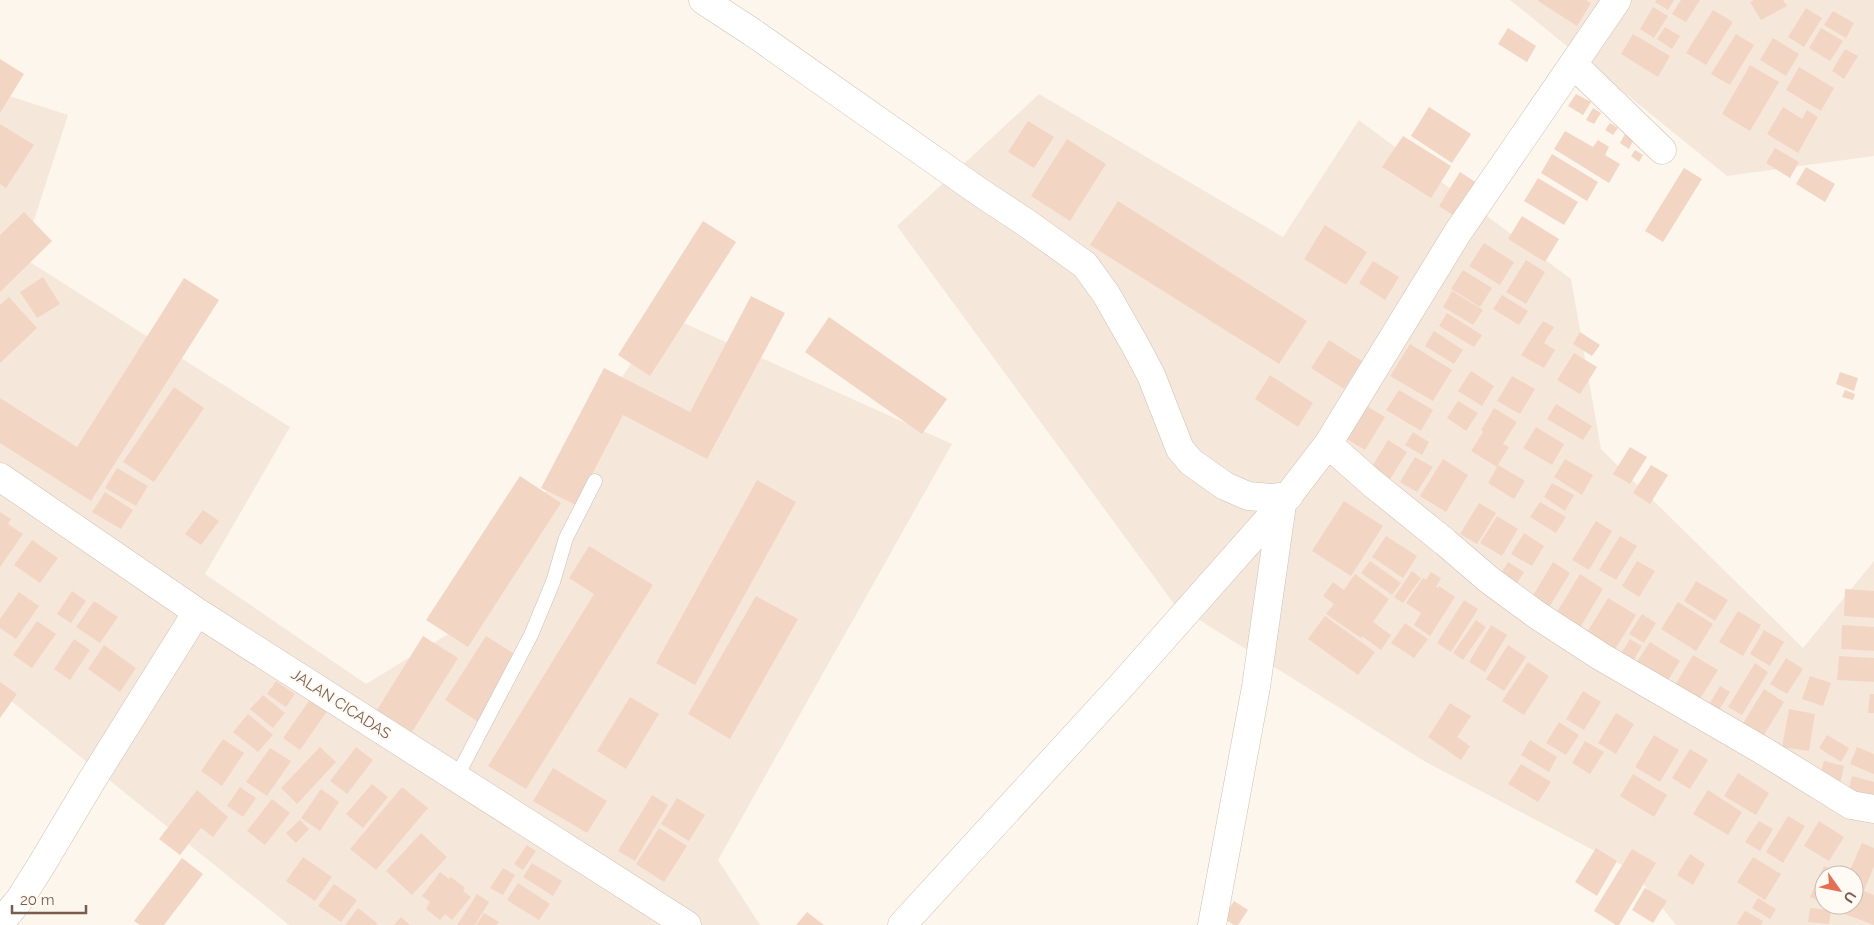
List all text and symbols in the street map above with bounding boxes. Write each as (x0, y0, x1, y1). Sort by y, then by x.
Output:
street label: JALAN CICADAS (288, 665, 394, 743)
north arrow (1814, 865, 1864, 915)
scale bar (12, 882, 86, 914)
text: U (1840, 888, 1859, 906)
text: 20 m (20, 891, 55, 909)

